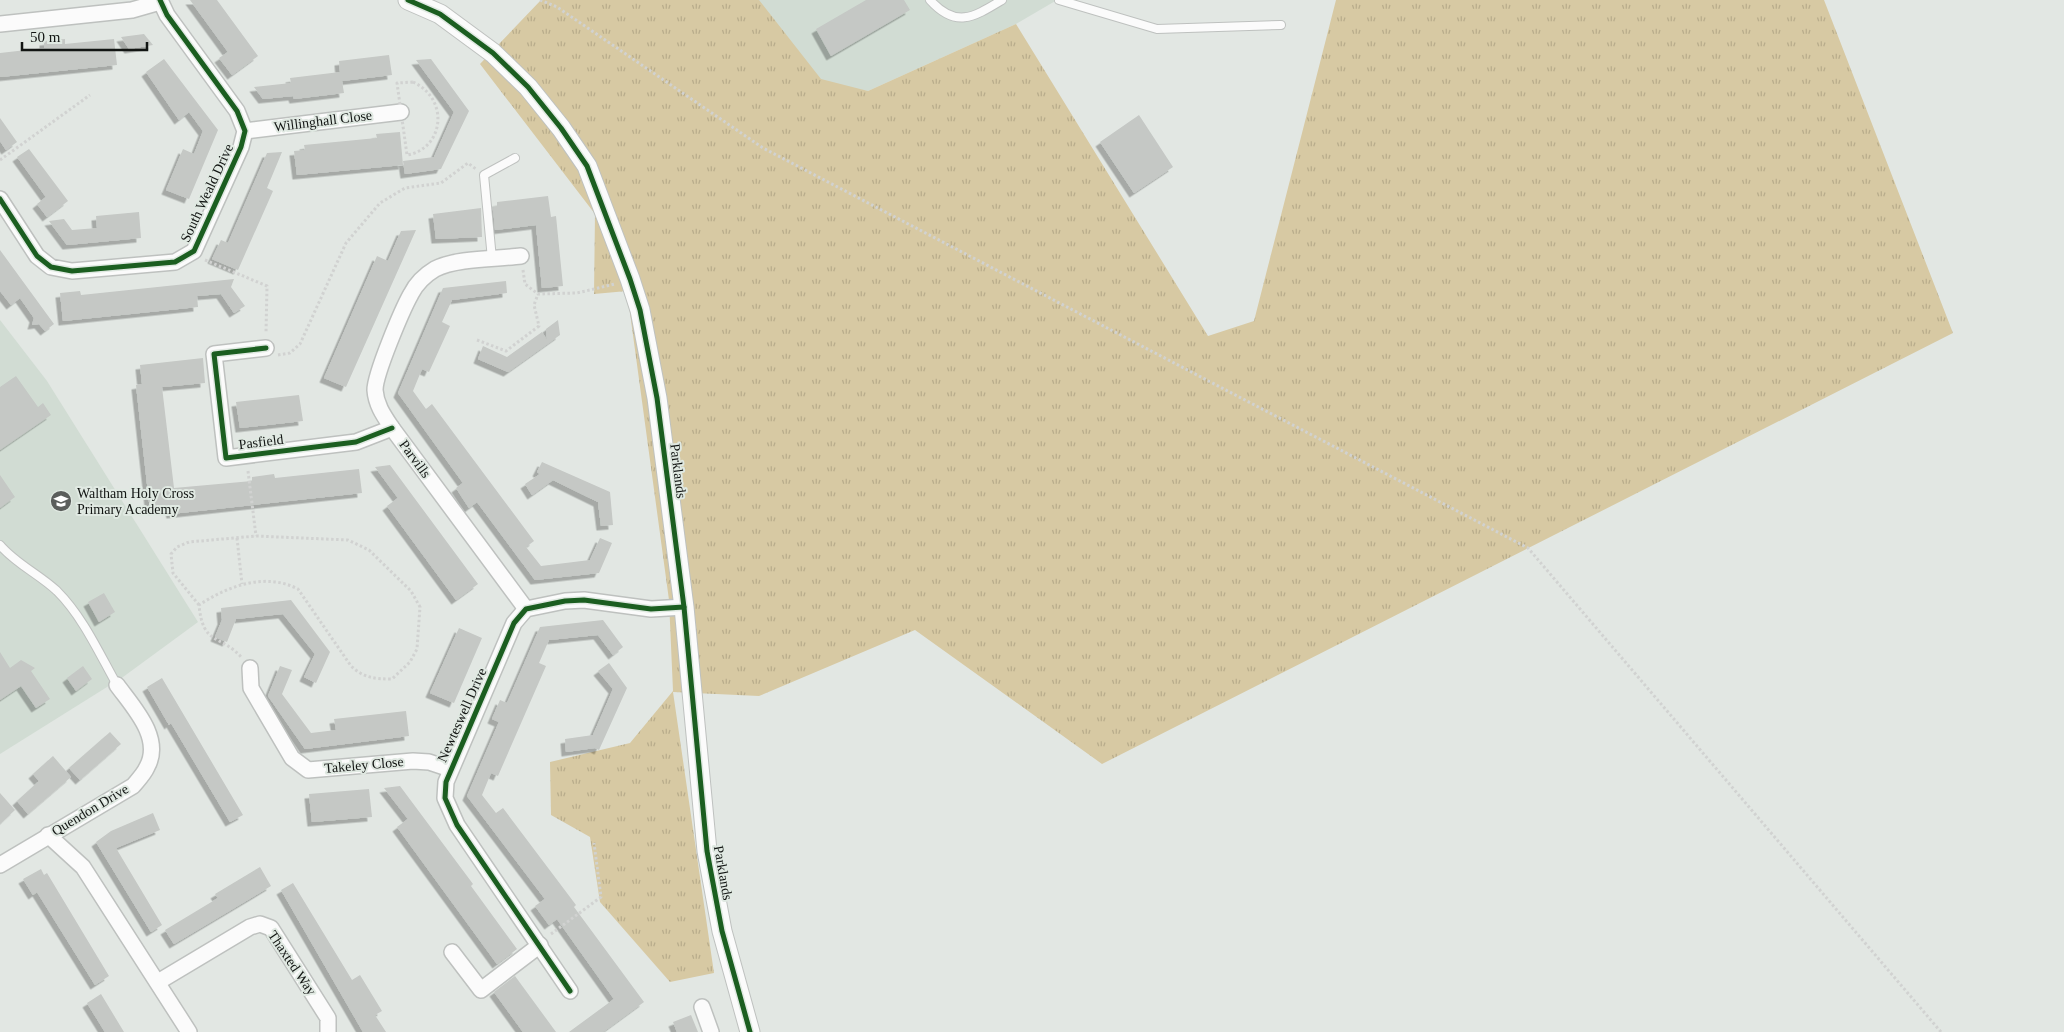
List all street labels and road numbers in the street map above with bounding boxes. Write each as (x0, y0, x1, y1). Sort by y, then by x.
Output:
street label: Willinghall Close (273, 108, 373, 134)
street label: South Weald Drive (178, 141, 236, 245)
street label: Pasfield (238, 432, 284, 452)
street label: Parvills (396, 437, 434, 481)
street label: Parklands (667, 443, 689, 499)
street label: Newteswell Drive (435, 666, 489, 764)
street label: Takeley Close (324, 754, 404, 776)
street label: Quendon Drive (49, 781, 131, 839)
street label: Parklands (711, 845, 735, 901)
street label: Thaxted Way (265, 928, 319, 998)

